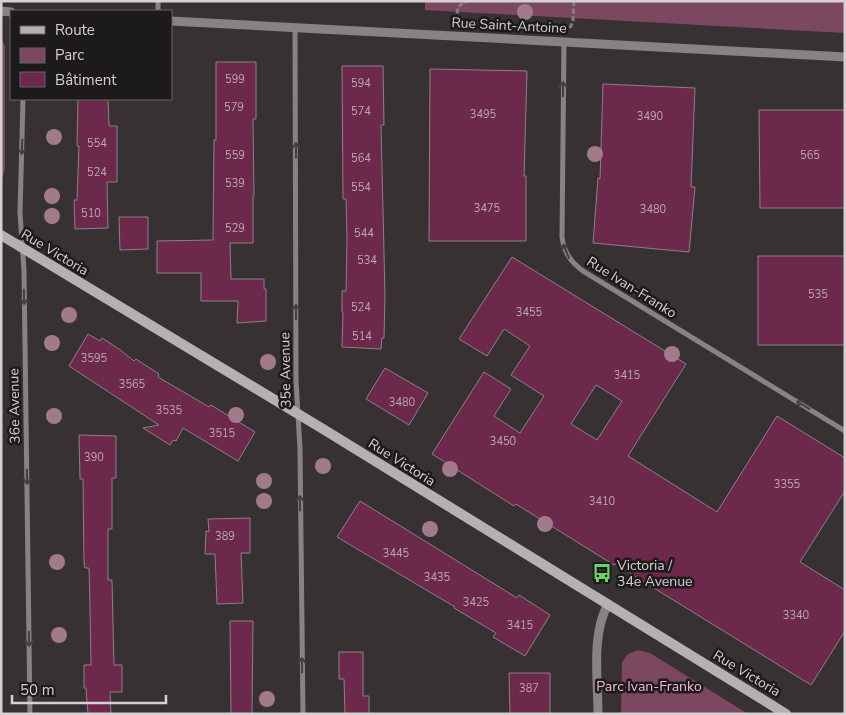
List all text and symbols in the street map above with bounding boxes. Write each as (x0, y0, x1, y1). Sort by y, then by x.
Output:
legend (10, 10, 172, 100)
street label: Rue Saint-Antoine (451, 13, 567, 38)
text: Route (55, 20, 95, 40)
text: Parc (55, 45, 84, 65)
text: Bâtiment (55, 70, 117, 90)
house number: 599 (225, 72, 245, 87)
house number: 594 (351, 76, 371, 91)
one-way arrow (558, 81, 568, 98)
house number: 579 (224, 100, 244, 115)
house number: 574 (351, 104, 371, 119)
house number: 3495 (470, 107, 497, 122)
house number: 3490 (637, 109, 664, 124)
house number: 554 (87, 136, 107, 151)
one-way arrow (17, 139, 27, 155)
one-way arrow (291, 142, 301, 158)
house number: 559 (225, 148, 245, 163)
house number: 565 (800, 148, 820, 163)
house number: 564 (351, 151, 371, 166)
house number: 524 (87, 165, 107, 180)
house number: 539 (225, 176, 245, 191)
house number: 554 (351, 180, 371, 195)
house number: 3475 (474, 201, 501, 216)
house number: 3480 (640, 202, 667, 217)
house number: 510 (81, 206, 101, 221)
house number: 529 (225, 221, 245, 236)
street label: Rue Victoria (17, 225, 92, 280)
house number: 544 (354, 226, 374, 241)
one-way arrow (561, 244, 570, 259)
street label: Rue Ivan-Franko (583, 252, 680, 323)
house number: 534 (357, 253, 377, 268)
house number: 535 (808, 287, 828, 302)
one-way arrow (19, 288, 29, 305)
house number: 524 (351, 300, 371, 315)
one-way arrow (291, 304, 301, 320)
house number: 3455 (516, 305, 543, 320)
house number: 514 (352, 329, 372, 344)
street label: 35e Avenue (275, 332, 296, 408)
house number: 3595 (81, 351, 108, 366)
street label: 36e Avenue (4, 368, 25, 444)
house number: 3415 (614, 368, 641, 383)
house number: 3565 (119, 377, 146, 392)
house number: 3480 (389, 395, 416, 410)
one-way arrow (797, 400, 811, 410)
house number: 3535 (156, 403, 183, 418)
house number: 3515 (209, 426, 236, 441)
street label: Rue Victoria (364, 434, 439, 491)
house number: 3450 (490, 434, 517, 449)
house number: 390 (84, 450, 104, 465)
one-way arrow (22, 468, 32, 485)
house number: 3355 (774, 477, 801, 492)
house number: 3410 (589, 494, 616, 509)
one-way arrow (295, 495, 305, 511)
house number: 389 (215, 529, 235, 544)
house number: 3445 (383, 546, 410, 561)
place label: Victoria / 34e Avenue (616, 556, 693, 591)
bus stop icon: Victoria / 34e Avenue (591, 562, 613, 584)
house number: 3435 (424, 570, 451, 585)
house number: 3425 (463, 595, 490, 610)
house number: 3340 (783, 608, 810, 623)
house number: 3415 (507, 618, 534, 633)
one-way arrow (24, 631, 34, 647)
street label: Rue Victoria (709, 646, 784, 701)
one-way arrow (297, 657, 307, 674)
scale bar (12, 672, 166, 704)
park label: Parc Ivan-Franko (596, 677, 702, 696)
text: 50 m (20, 680, 55, 700)
house number: 387 (519, 681, 539, 696)

